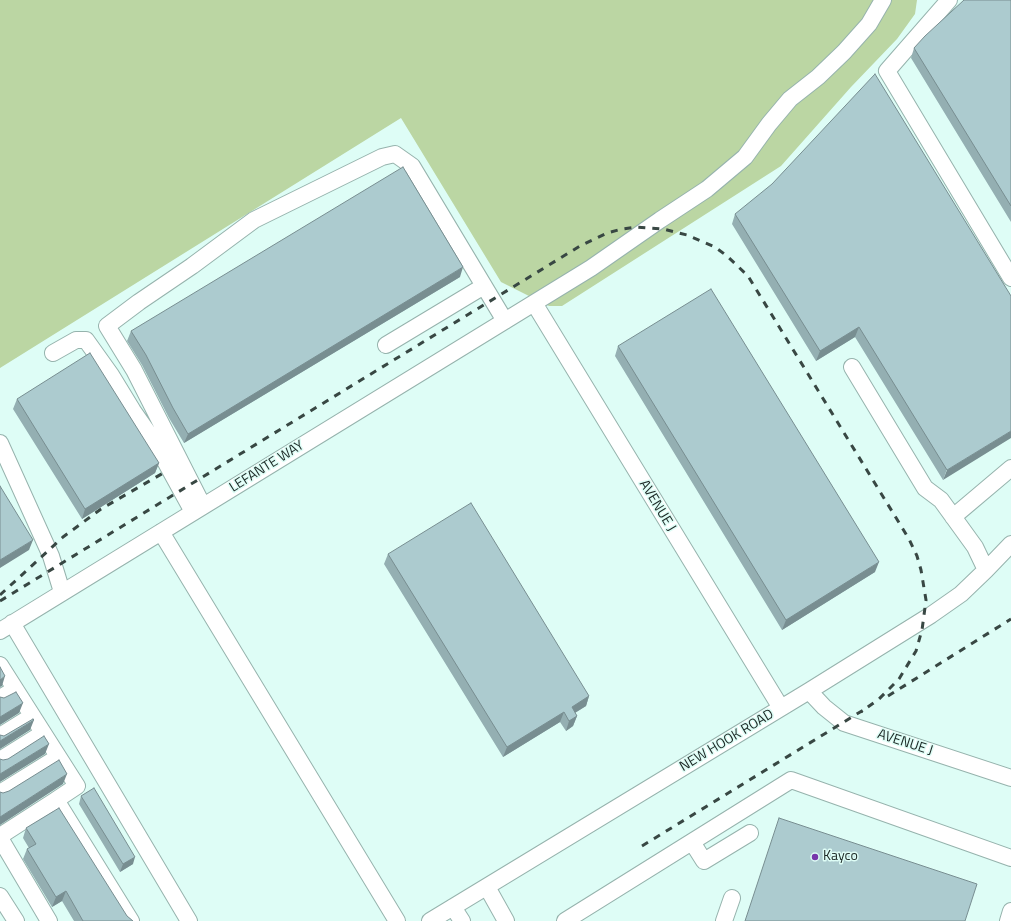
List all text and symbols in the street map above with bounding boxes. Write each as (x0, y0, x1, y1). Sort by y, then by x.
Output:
street label: LEFANTE WAY (227, 437, 307, 497)
street label: AVENUE J (635, 477, 679, 535)
street label: NEW HOOK ROAD (677, 706, 777, 776)
street label: AVENUE J (875, 726, 935, 760)
place label: Kayco (823, 849, 858, 865)
marker: Kayco (810, 852, 820, 862)

